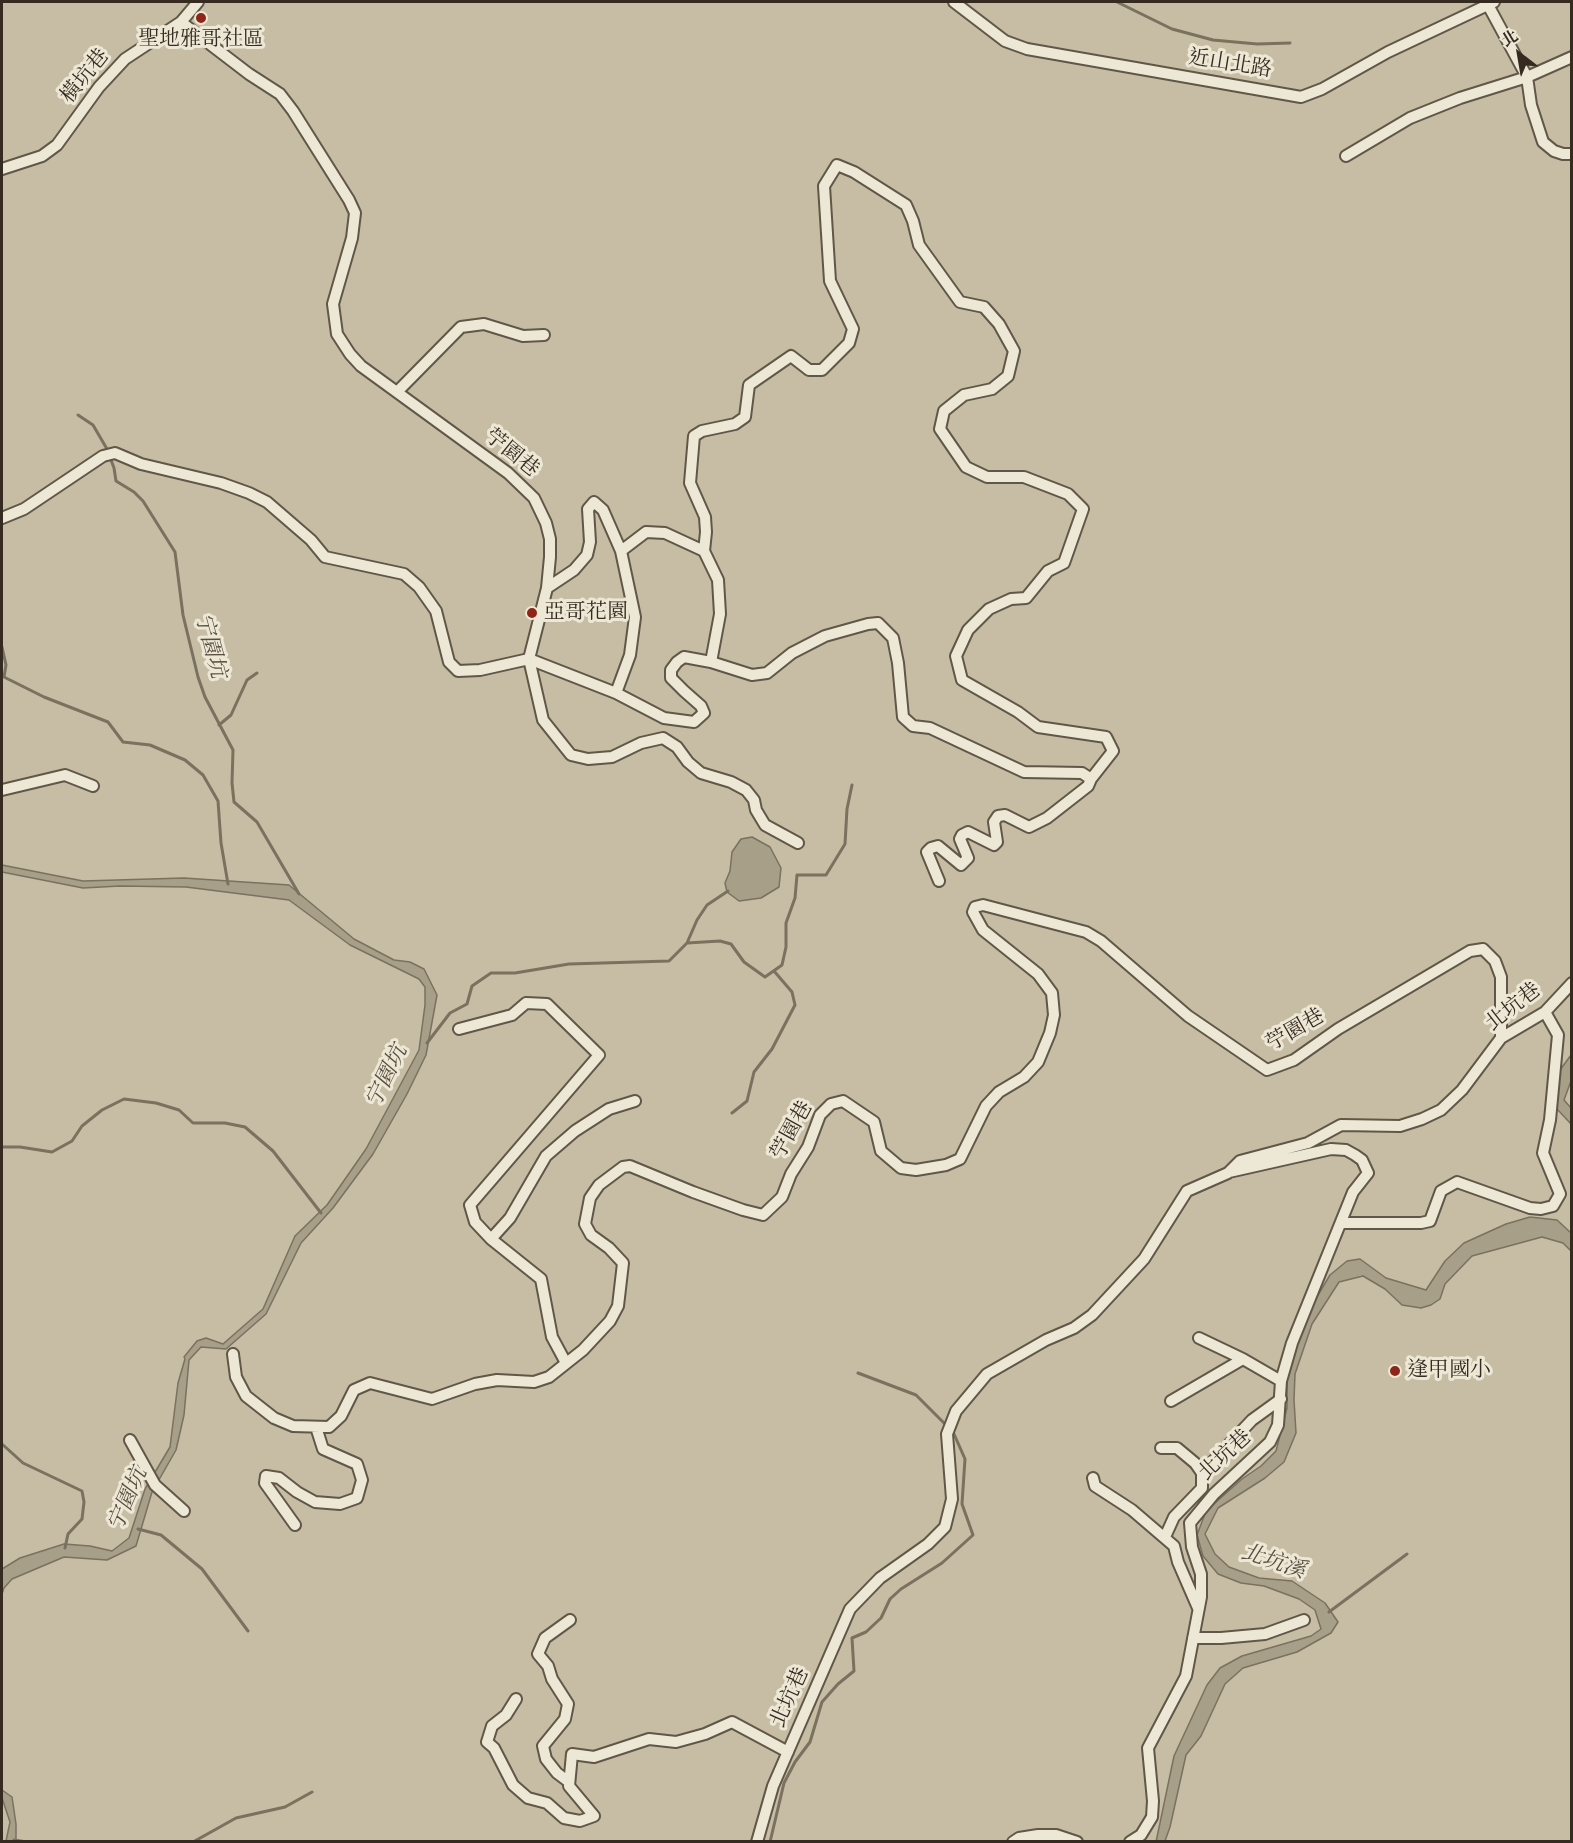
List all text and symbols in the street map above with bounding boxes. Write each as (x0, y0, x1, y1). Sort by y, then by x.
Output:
marker: 聖地雅哥社區 (194, 11, 208, 25)
north arrow (1489, 24, 1549, 84)
text: 北 (1498, 26, 1522, 51)
place label: 聖地雅哥社區 (138, 27, 264, 53)
street label: 橫坑巷 (56, 45, 116, 109)
street label: 近山北路 (1187, 46, 1273, 84)
street label: 苧園巷 (479, 424, 543, 484)
place label: 亞哥花園 (544, 600, 628, 626)
marker: 亞哥花園 (525, 606, 539, 620)
water label: 宁園坑 (188, 611, 230, 681)
street label: 北坑巷 (1481, 979, 1547, 1037)
street label: 苧園巷 (1262, 1004, 1330, 1058)
water label: 宁園坑 (362, 1042, 414, 1112)
street label: 苧園巷 (767, 1097, 819, 1165)
place label: 逢甲國小 (1407, 1358, 1491, 1384)
marker: 逢甲國小 (1388, 1364, 1402, 1378)
street label: 北坑巷 (1194, 1425, 1258, 1487)
water label: 宁園坑 (104, 1464, 154, 1536)
water label: 北坑溪 (1238, 1540, 1308, 1586)
street label: 北坑巷 (767, 1664, 815, 1732)

